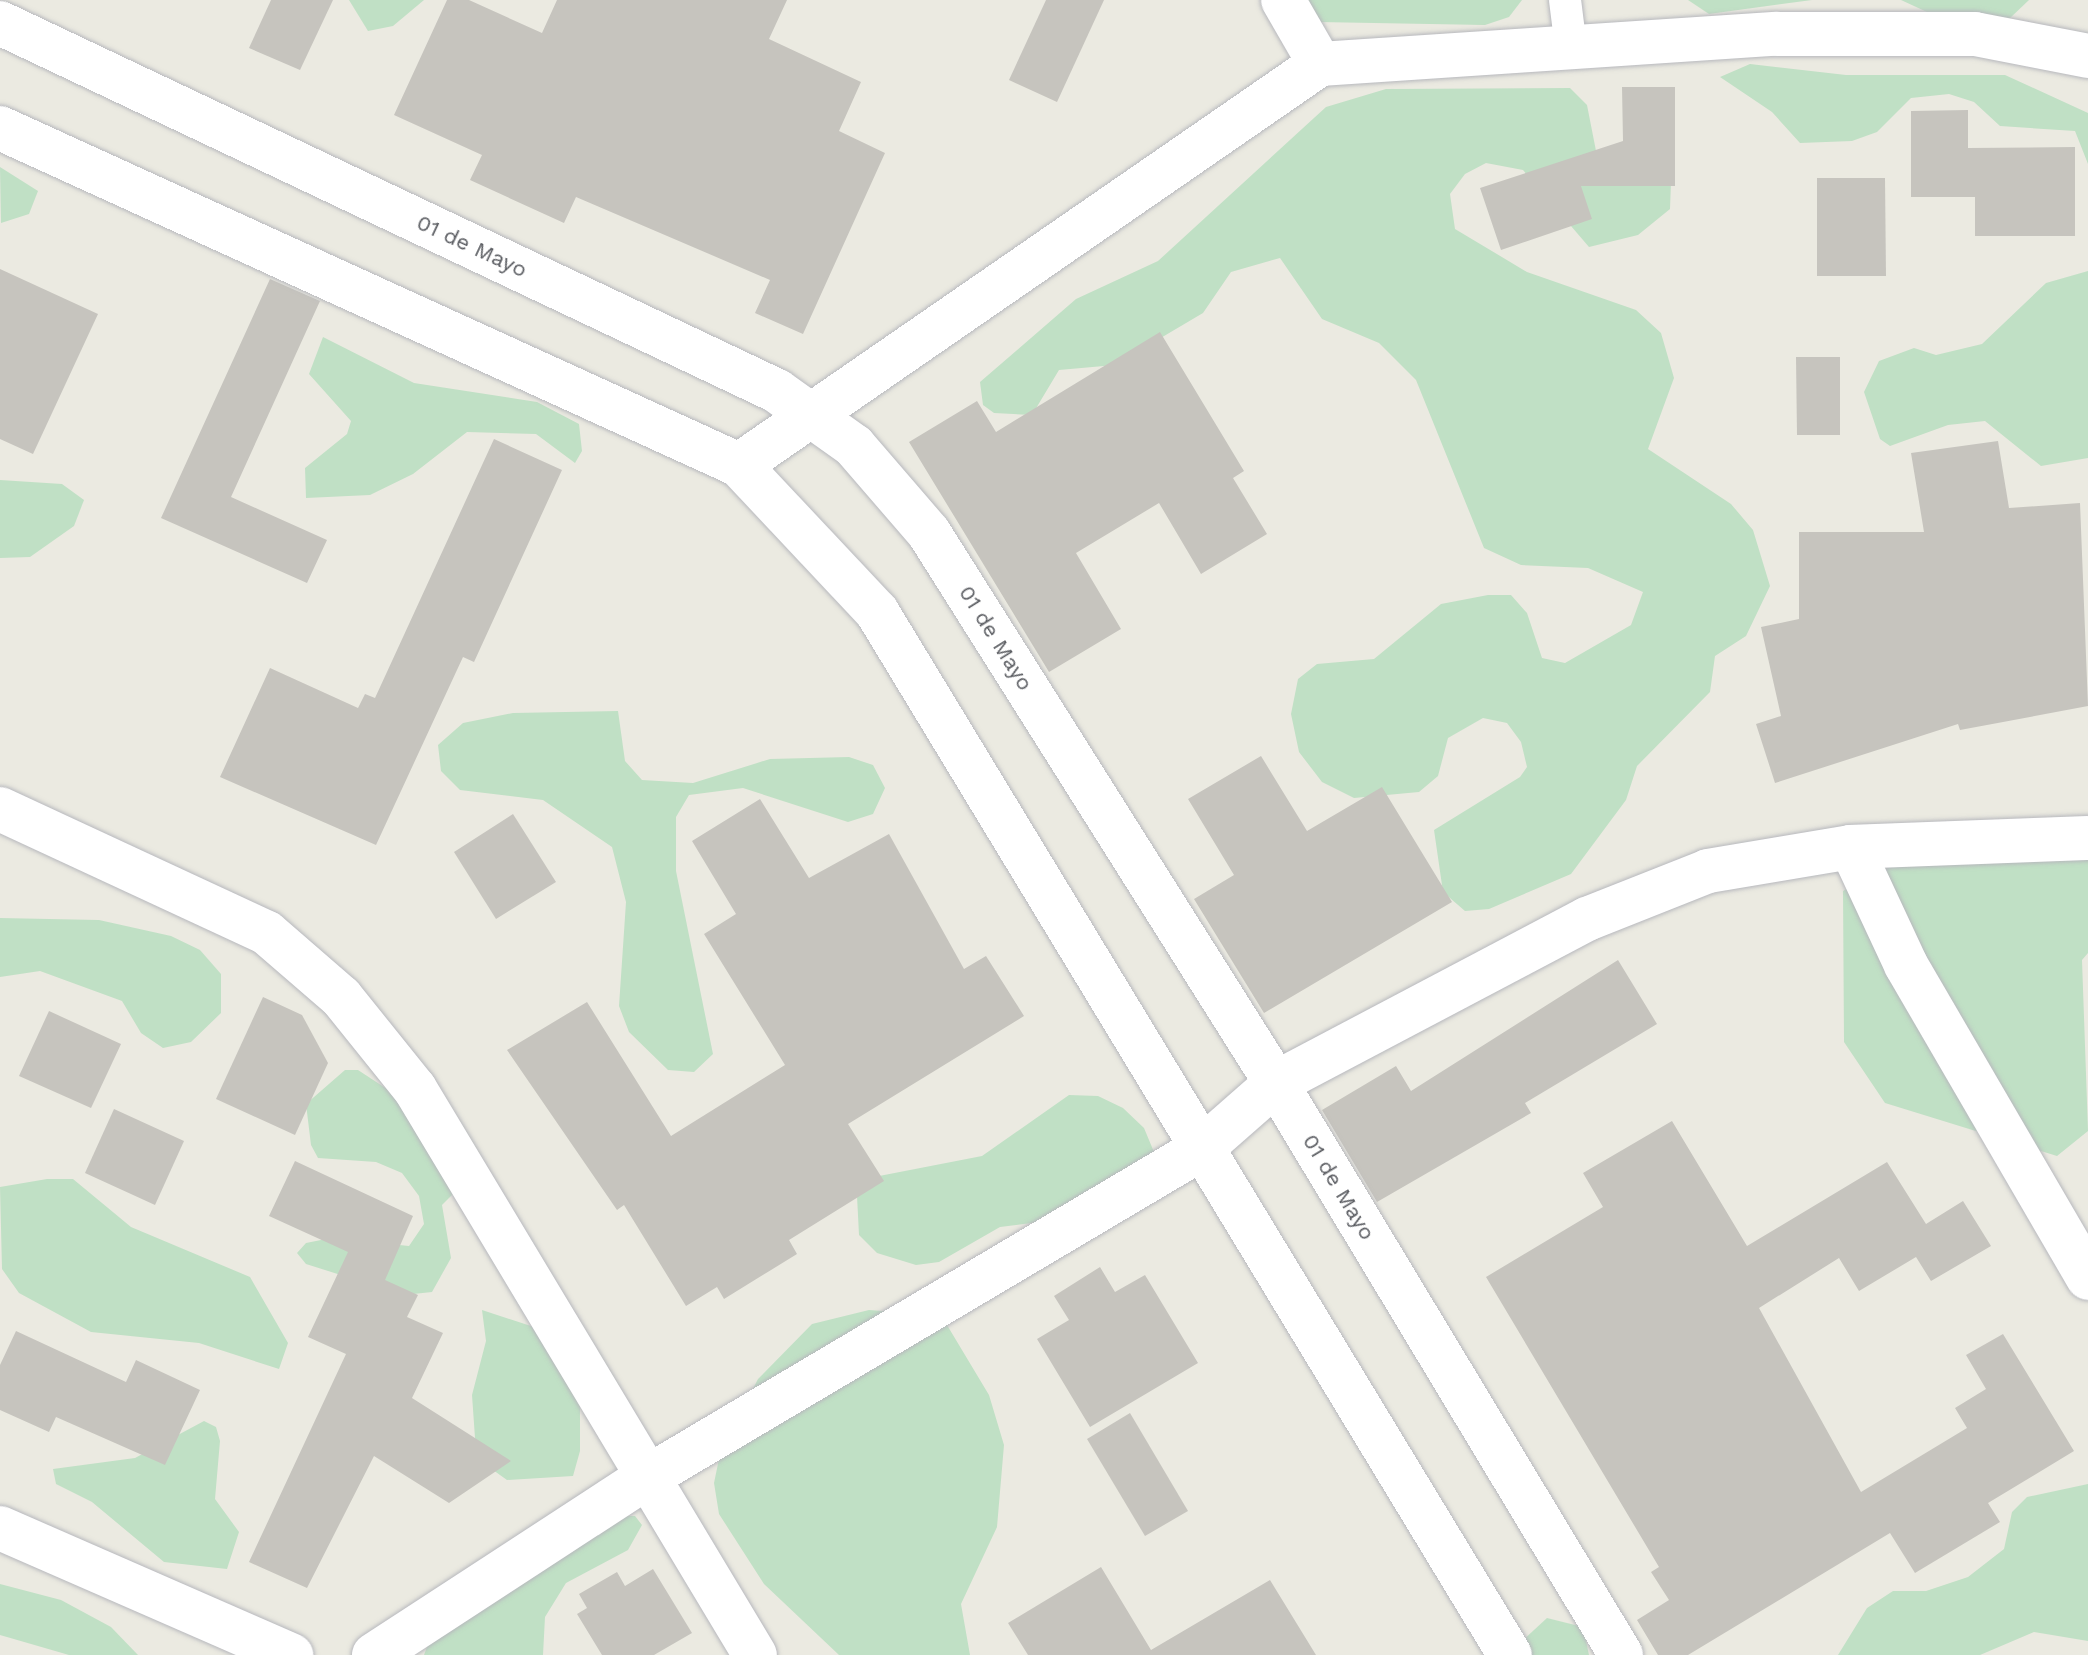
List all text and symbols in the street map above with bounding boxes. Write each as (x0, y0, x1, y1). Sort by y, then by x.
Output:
street label: 01 de Mayo (413, 209, 531, 283)
street label: 01 de Mayo (953, 581, 1039, 695)
street label: 01 de Mayo (1297, 1129, 1381, 1245)

